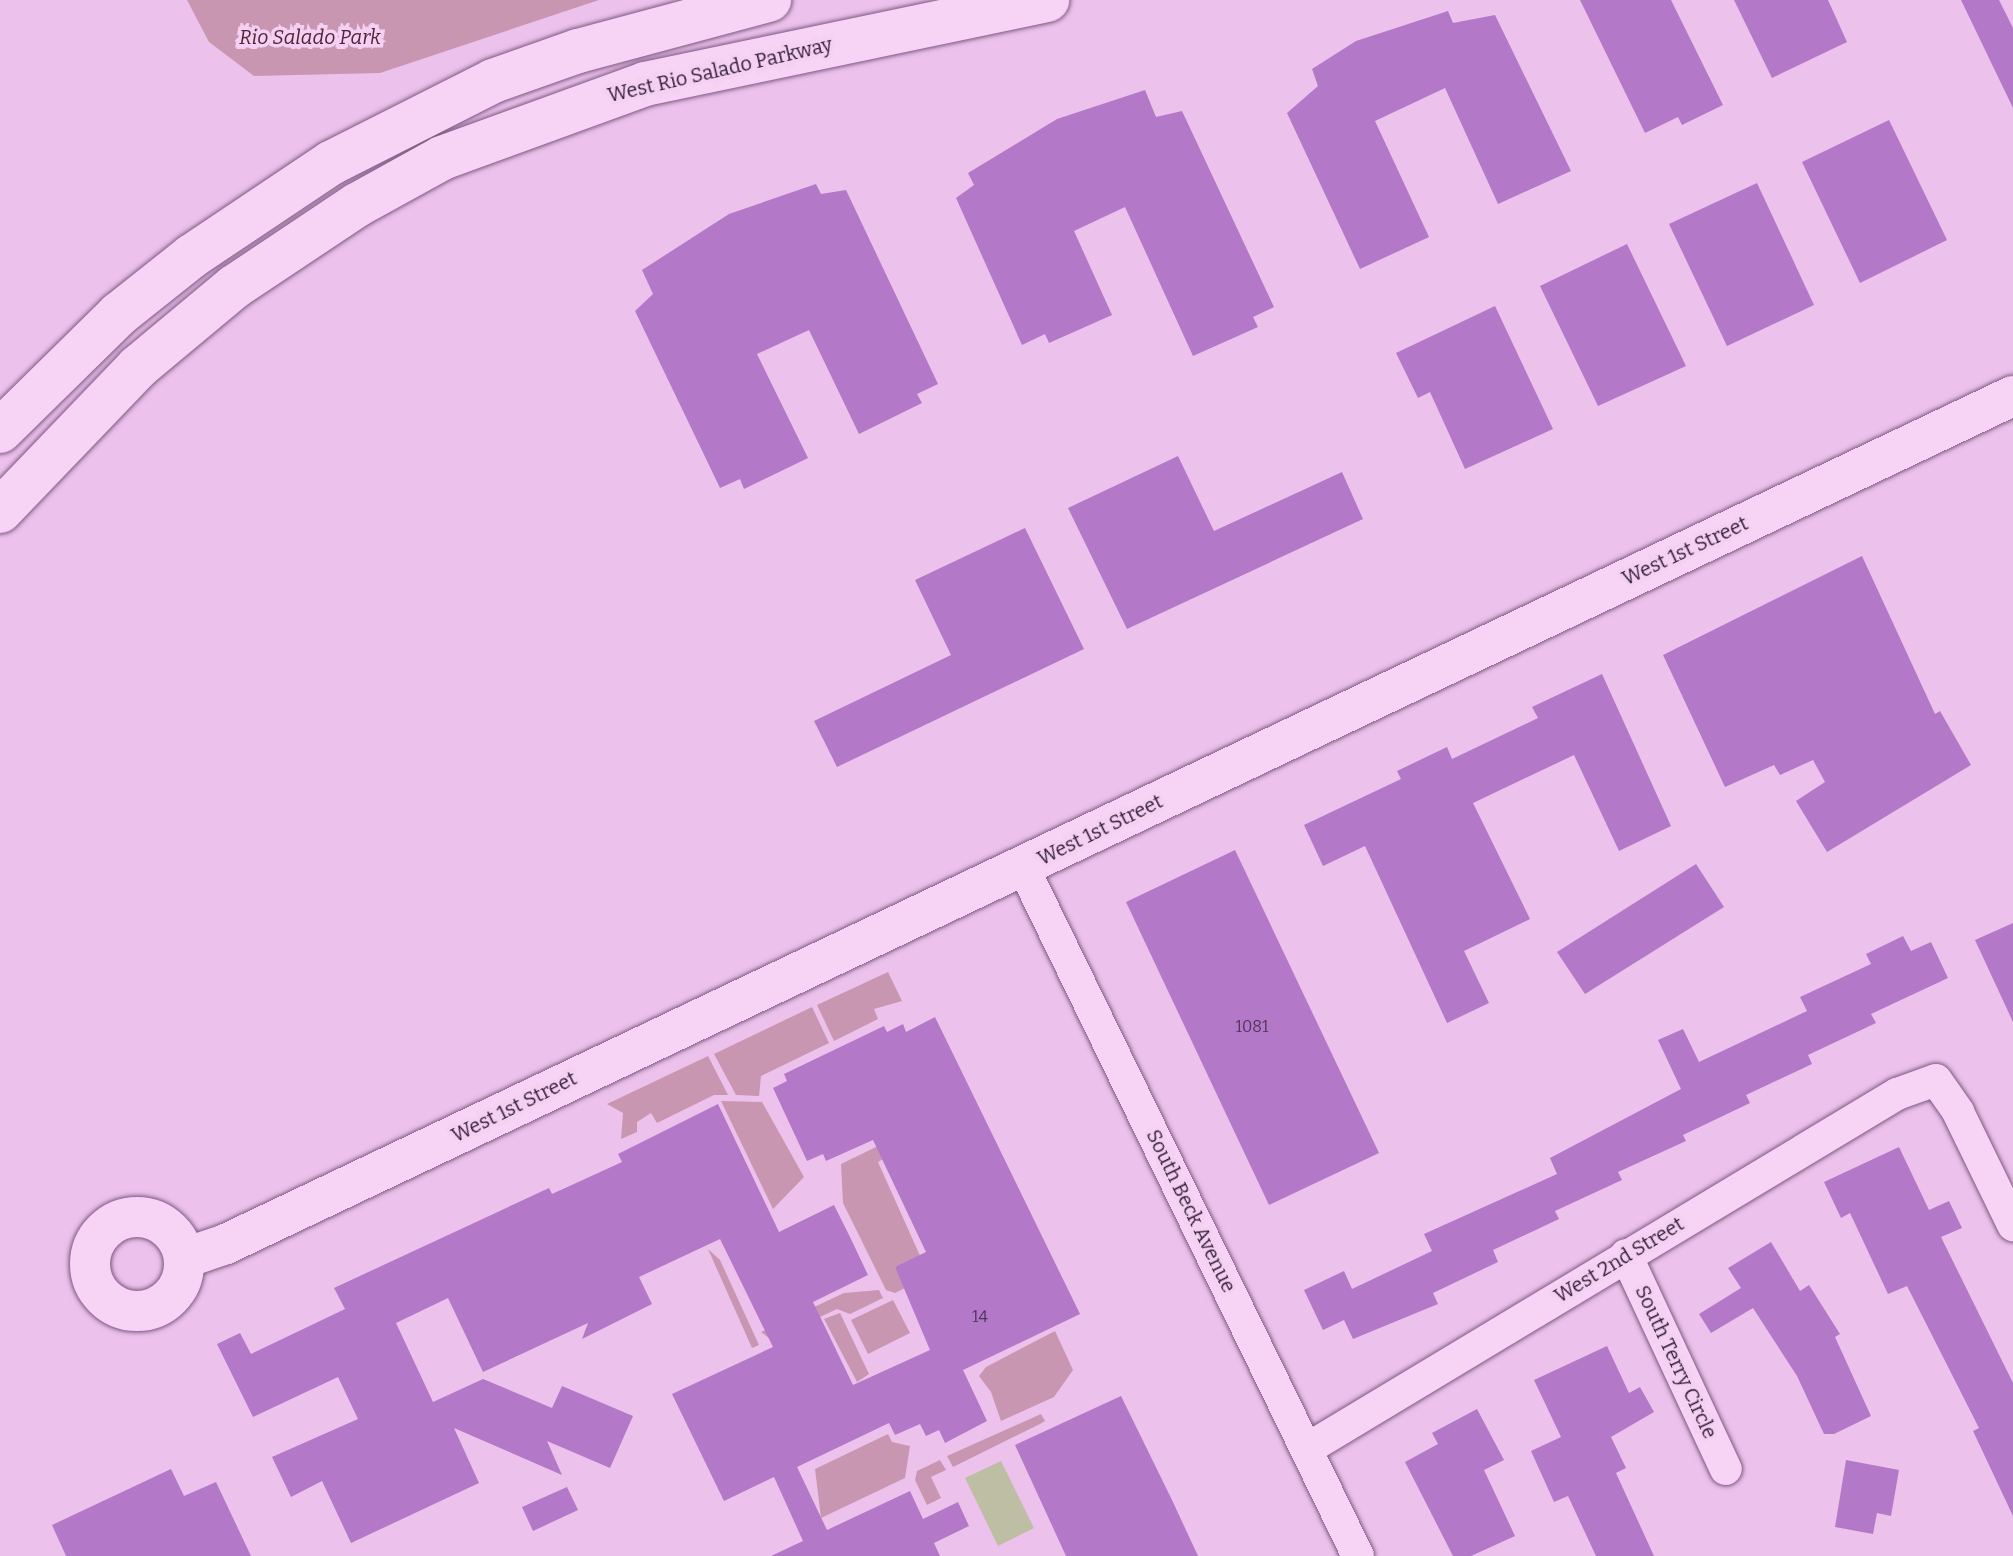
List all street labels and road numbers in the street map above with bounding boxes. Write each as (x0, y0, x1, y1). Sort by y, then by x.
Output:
street label: West Rio Salado Parkway (605, 32, 835, 108)
street label: West 1st Street (1618, 511, 1752, 591)
street label: West 1st Street (1034, 789, 1166, 871)
street label: West 1st Street (448, 1066, 580, 1148)
street label: South Beck Avenue (1141, 1126, 1241, 1296)
street label: West 2nd Street (1550, 1212, 1688, 1308)
street label: South Terry Circle (1630, 1282, 1722, 1442)

